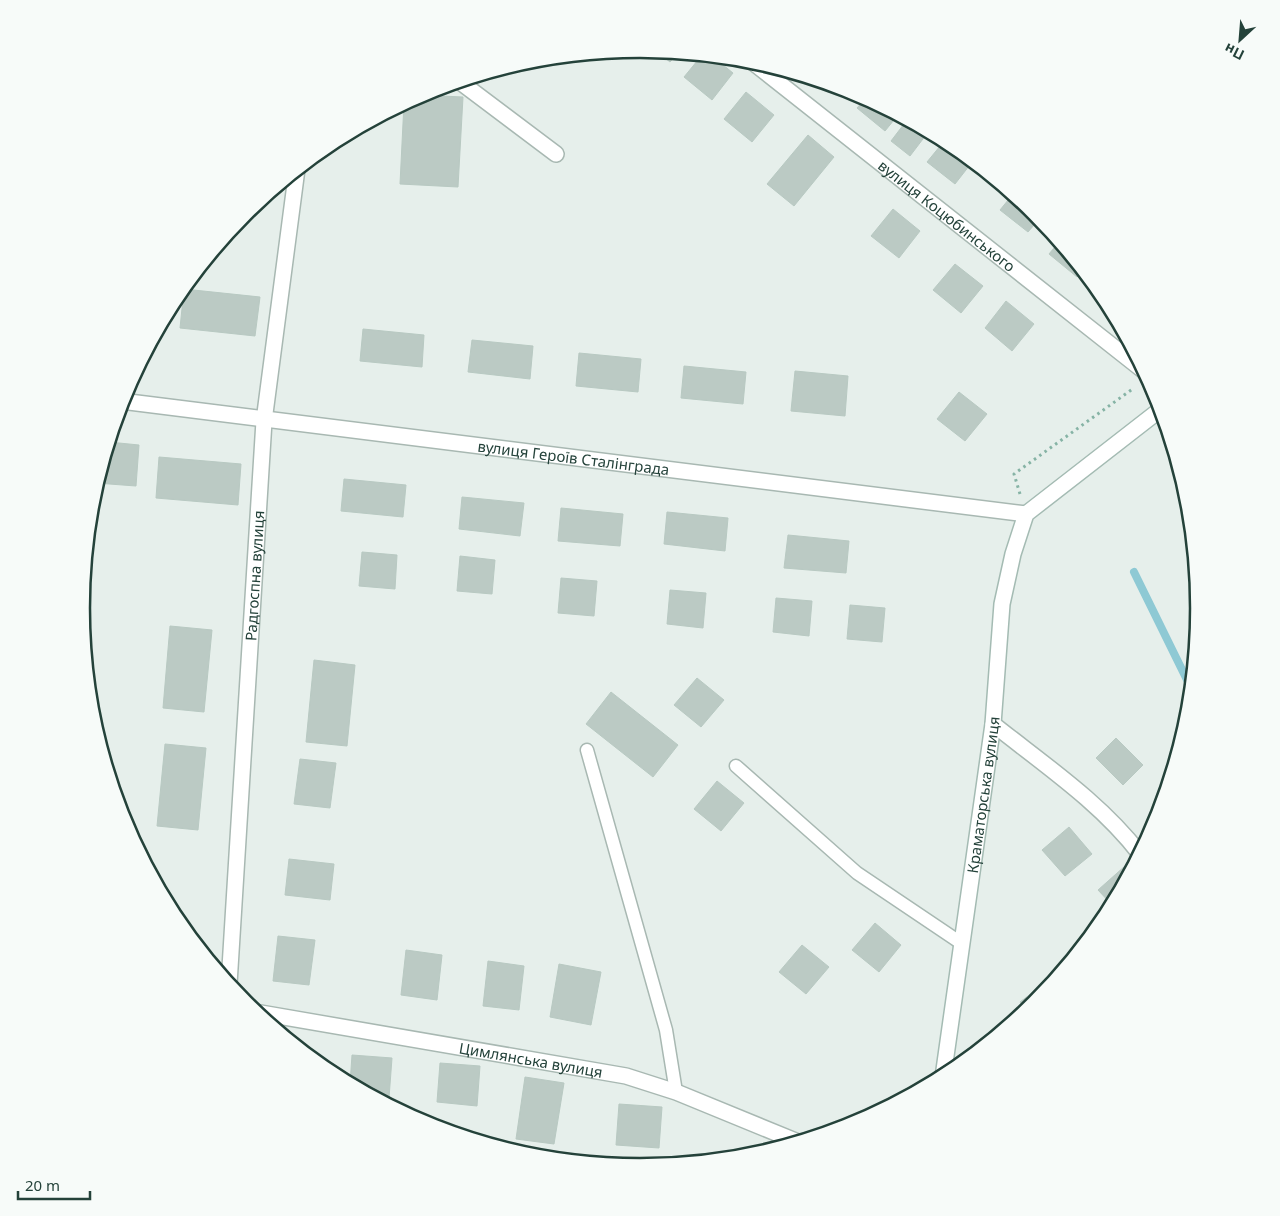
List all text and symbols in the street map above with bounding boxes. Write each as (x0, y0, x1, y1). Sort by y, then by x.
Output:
north arrow (1215, 15, 1265, 65)
text: Пн (1221, 39, 1247, 65)
street label: вулиця Коцюбинського (874, 155, 1020, 276)
street label: вулиця Героїв Сталінграда (476, 436, 671, 479)
street label: Радгоспна вулиця (240, 510, 268, 642)
street label: Краматорська вулиця (962, 716, 1004, 875)
street label: Цимлянська вулиця (458, 1037, 604, 1082)
scale bar (18, 1168, 90, 1200)
text: 20 m (25, 1175, 60, 1195)

